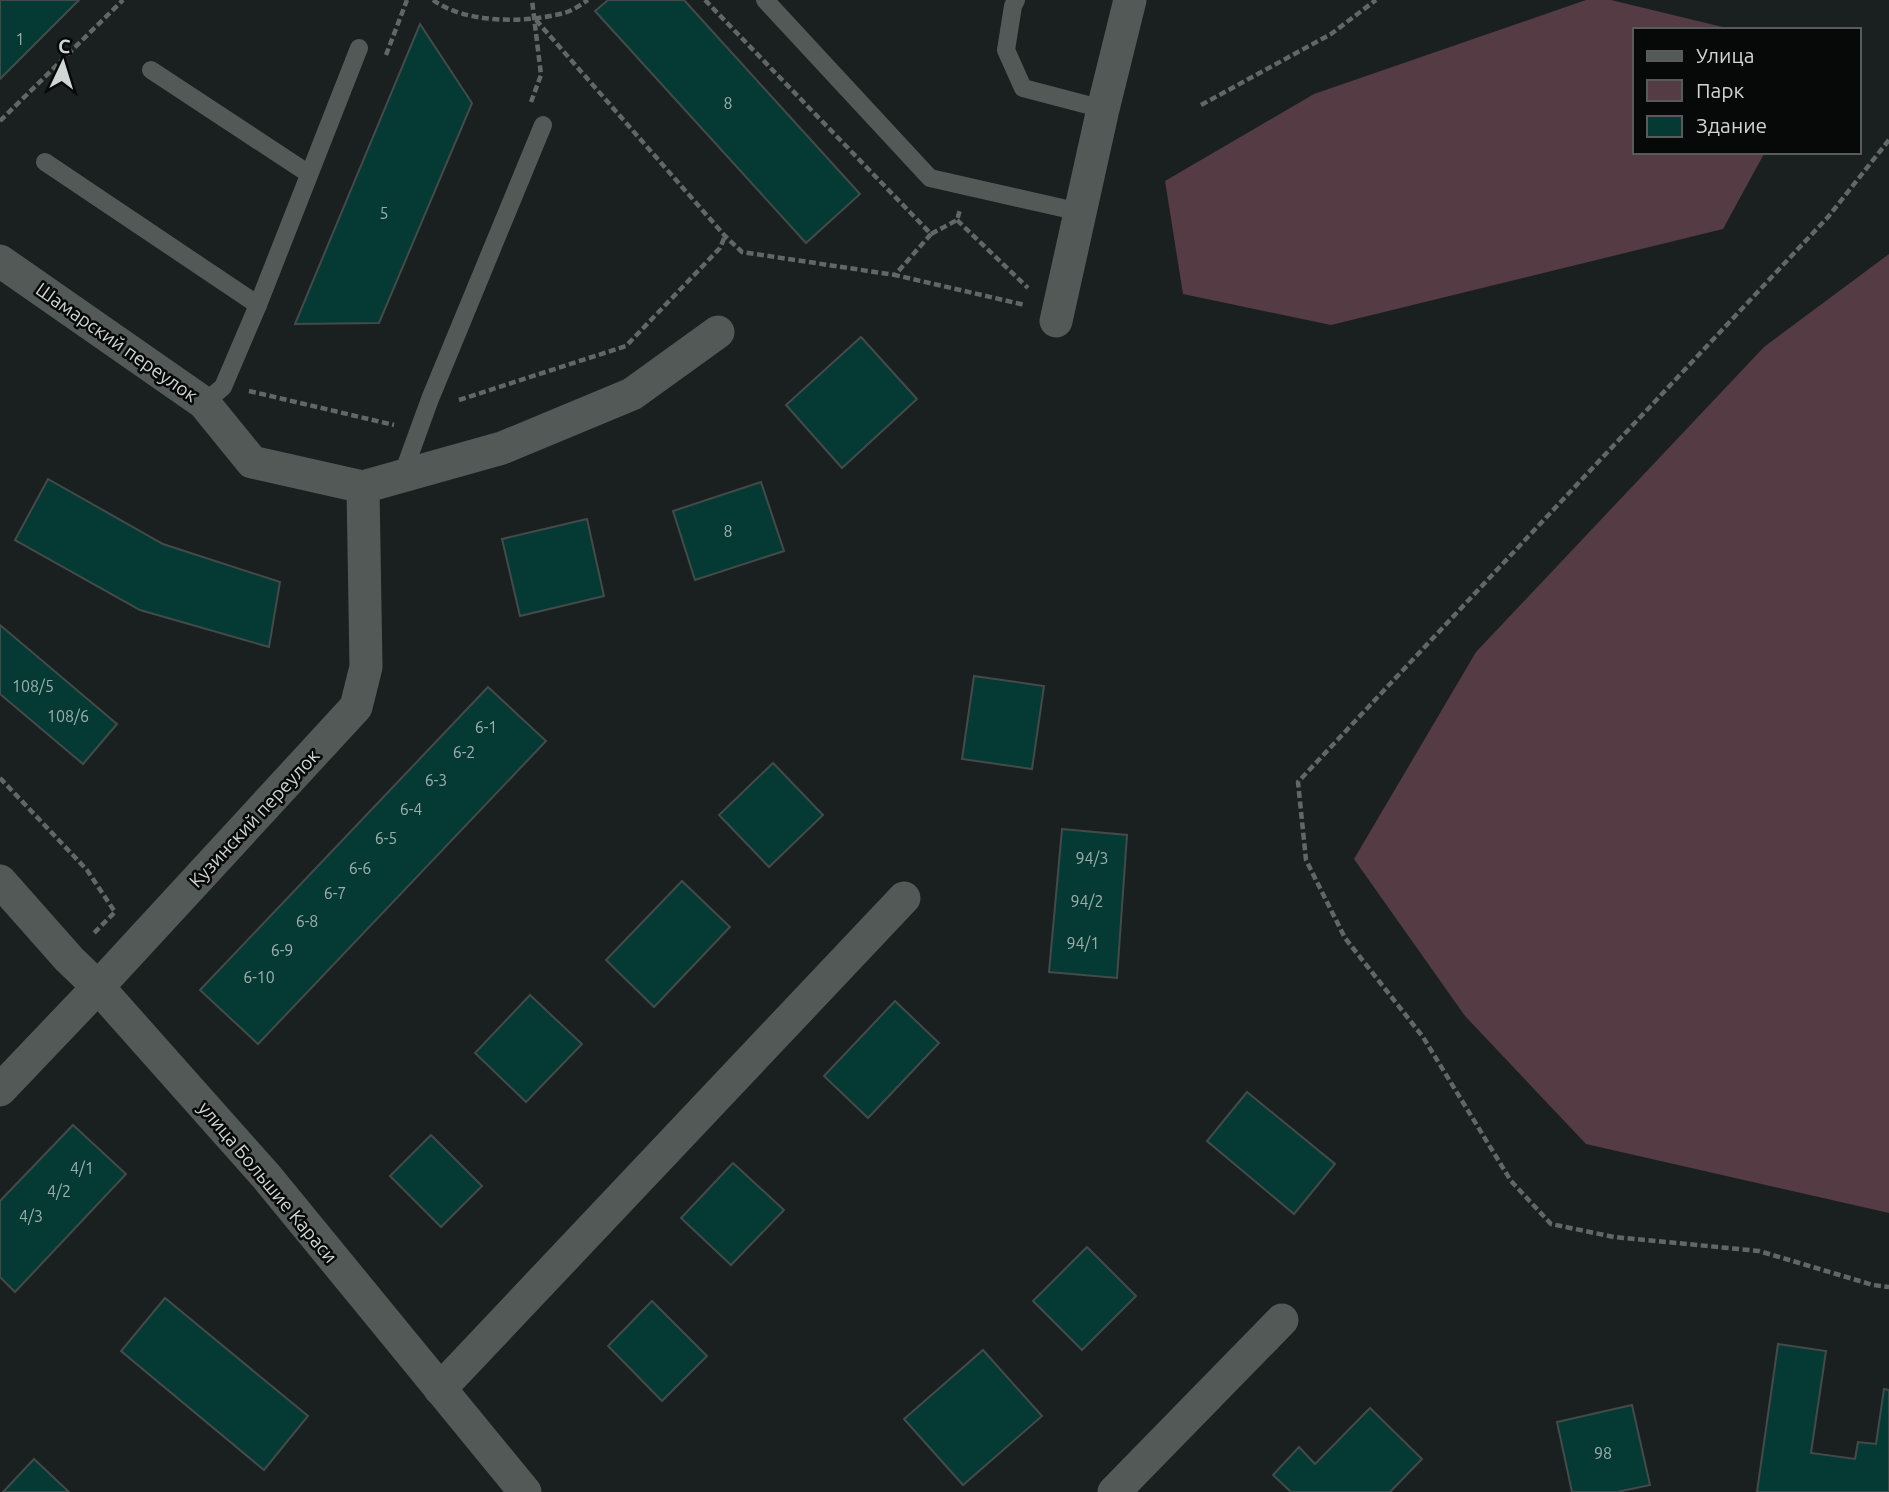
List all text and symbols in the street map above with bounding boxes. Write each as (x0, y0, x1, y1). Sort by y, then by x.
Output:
north arrow (28, 28, 98, 98)
legend (1633, 28, 1861, 154)
house number: 1 (15, 30, 25, 48)
text: С (57, 35, 71, 57)
text: Улица (1696, 43, 1754, 67)
text: Парк (1696, 78, 1745, 102)
house number: 8 (723, 94, 733, 112)
text: Здание (1696, 113, 1767, 137)
house number: 5 (379, 204, 389, 222)
street label: Шамарский переулок (32, 278, 202, 406)
house number: 8 (723, 522, 733, 540)
house number: 108/5 (12, 677, 54, 695)
house number: 108/6 (47, 707, 89, 725)
house number: 6-1 (475, 718, 497, 736)
house number: 6-2 (453, 743, 475, 761)
street label: Кузинский переулок (184, 744, 324, 892)
house number: 6-3 (425, 771, 447, 789)
house number: 6-4 (400, 800, 422, 818)
house number: 6-5 (375, 829, 397, 847)
house number: 94/3 (1076, 849, 1108, 867)
house number: 6-6 (349, 859, 371, 877)
house number: 6-7 (324, 884, 346, 902)
house number: 94/2 (1071, 892, 1103, 910)
house number: 6-8 (296, 912, 318, 930)
house number: 94/1 (1067, 934, 1099, 952)
house number: 6-9 (271, 941, 293, 959)
house number: 6-10 (243, 968, 275, 986)
street label: улица Большие Караси (194, 1097, 342, 1267)
house number: 4/1 (70, 1159, 94, 1177)
house number: 4/2 (47, 1182, 71, 1200)
house number: 4/3 (19, 1207, 43, 1225)
house number: 98 (1594, 1444, 1612, 1462)

